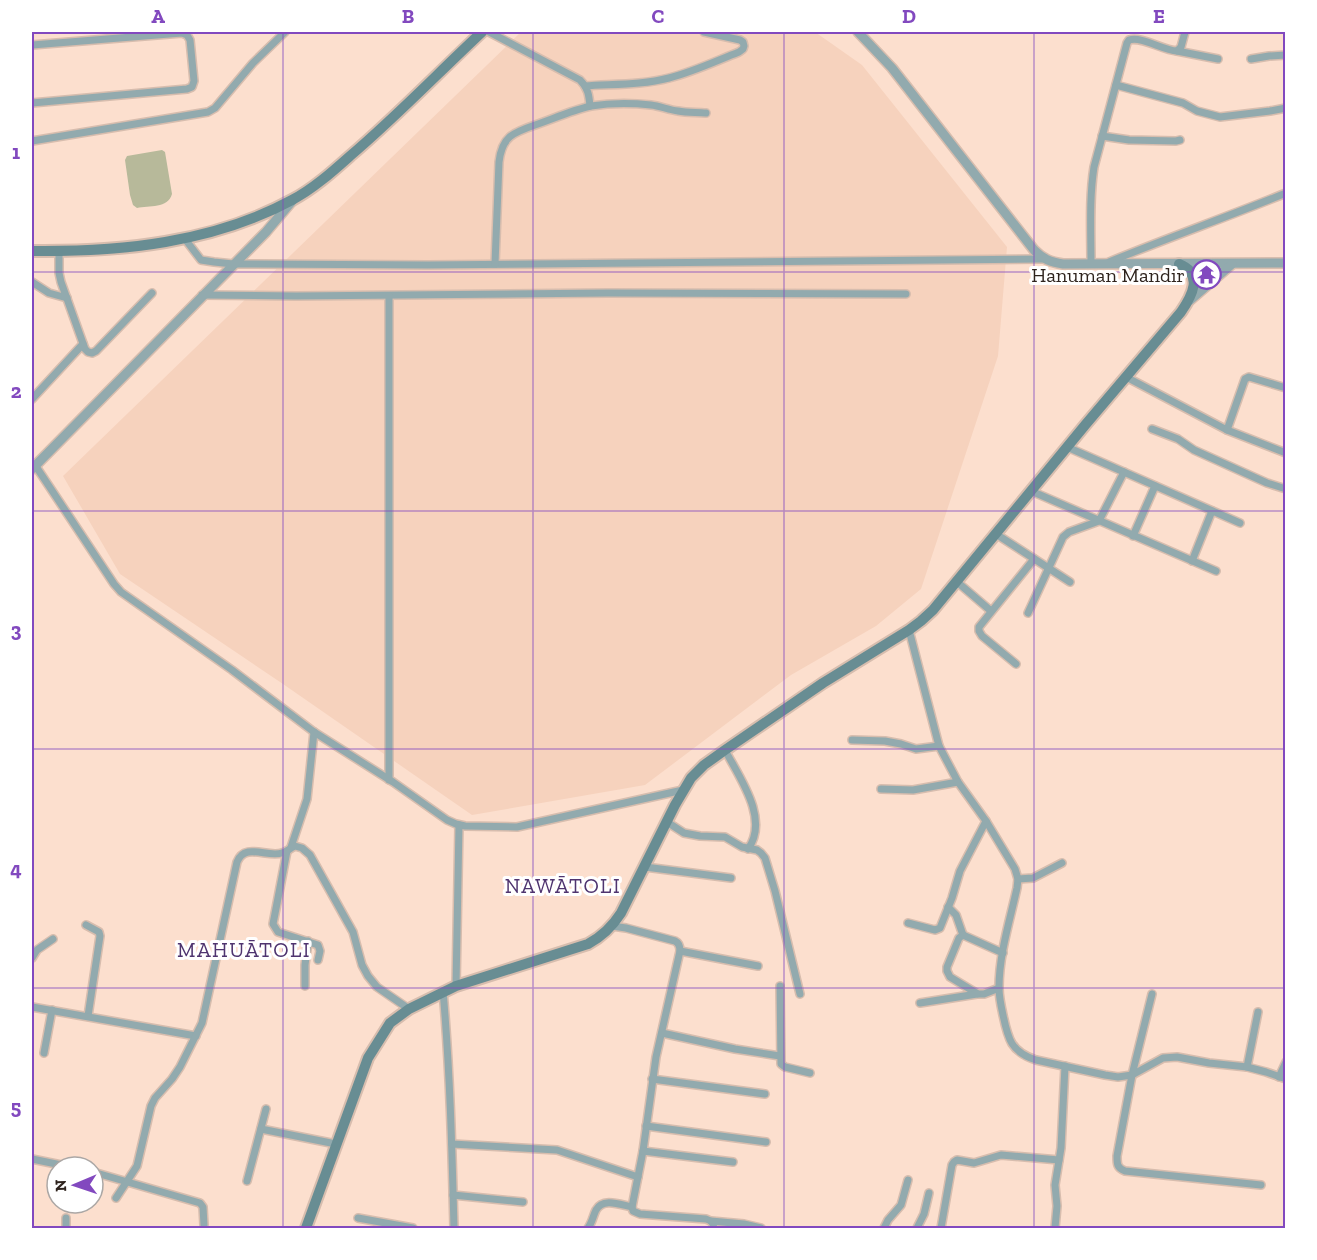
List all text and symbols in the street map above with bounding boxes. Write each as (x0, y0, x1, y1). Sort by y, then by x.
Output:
text: A (151, 4, 165, 28)
text: B (402, 4, 414, 28)
text: C (652, 4, 665, 28)
text: D (902, 4, 916, 28)
text: E (1153, 4, 1165, 28)
text: 1 (12, 140, 20, 164)
temple icon: Hanuman Mandir (1190, 259, 1222, 291)
place label: Hanuman Mandir (1031, 263, 1185, 287)
text: 2 (11, 379, 22, 403)
text: 3 (11, 618, 22, 642)
text: 4 (10, 857, 22, 881)
district label: NAWĀTOLI (505, 873, 621, 898)
district label: MAHUĀTOLI (177, 937, 311, 962)
text: 5 (11, 1095, 21, 1119)
north arrow (45, 1155, 105, 1215)
text: N (51, 1179, 70, 1192)

